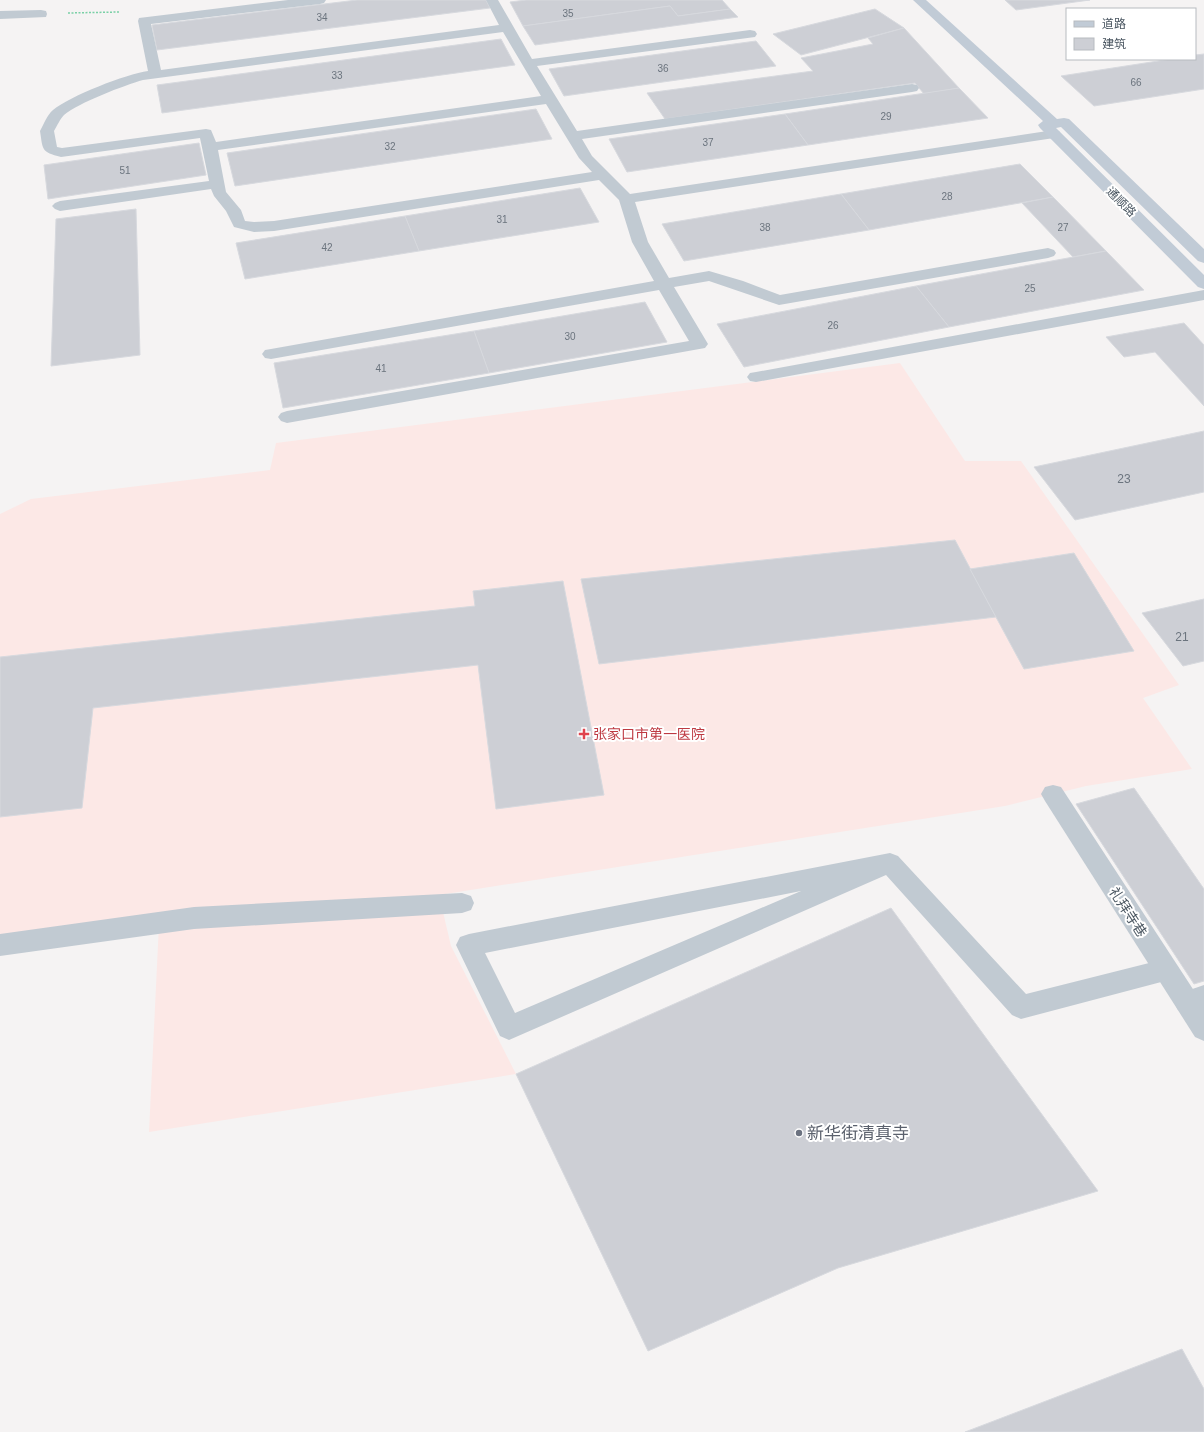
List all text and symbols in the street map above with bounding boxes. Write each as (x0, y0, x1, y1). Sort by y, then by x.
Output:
house number: 35 (562, 8, 574, 19)
legend (1066, 8, 1196, 60)
house number: 34 (316, 12, 328, 23)
text: 道路 (1102, 17, 1126, 31)
text: 建筑 (1102, 37, 1126, 51)
house number: 36 (657, 63, 669, 74)
house number: 33 (331, 70, 343, 81)
house number: 66 (1130, 77, 1142, 88)
house number: 29 (880, 111, 892, 122)
house number: 37 (702, 137, 714, 148)
house number: 32 (384, 141, 396, 152)
house number: 51 (119, 165, 131, 176)
street label: 通顺路 (1103, 184, 1139, 220)
house number: 28 (941, 191, 953, 202)
house number: 31 (496, 214, 508, 225)
house number: 38 (759, 222, 771, 233)
house number: 27 (1057, 222, 1069, 233)
house number: 42 (321, 242, 333, 253)
house number: 25 (1024, 283, 1036, 294)
house number: 26 (827, 320, 839, 331)
house number: 30 (564, 331, 576, 342)
house number: 41 (375, 363, 387, 374)
house number: 23 (1117, 472, 1131, 486)
house number: 21 (1175, 630, 1189, 644)
place label: 张家口市第一医院 (593, 726, 705, 742)
marker: 张家口市第一医院 (578, 728, 590, 740)
street label: 礼拜寺巷 (1106, 884, 1150, 940)
place label: 新华街清真寺 (807, 1124, 909, 1143)
marker: 新华街清真寺 (794, 1128, 804, 1138)

